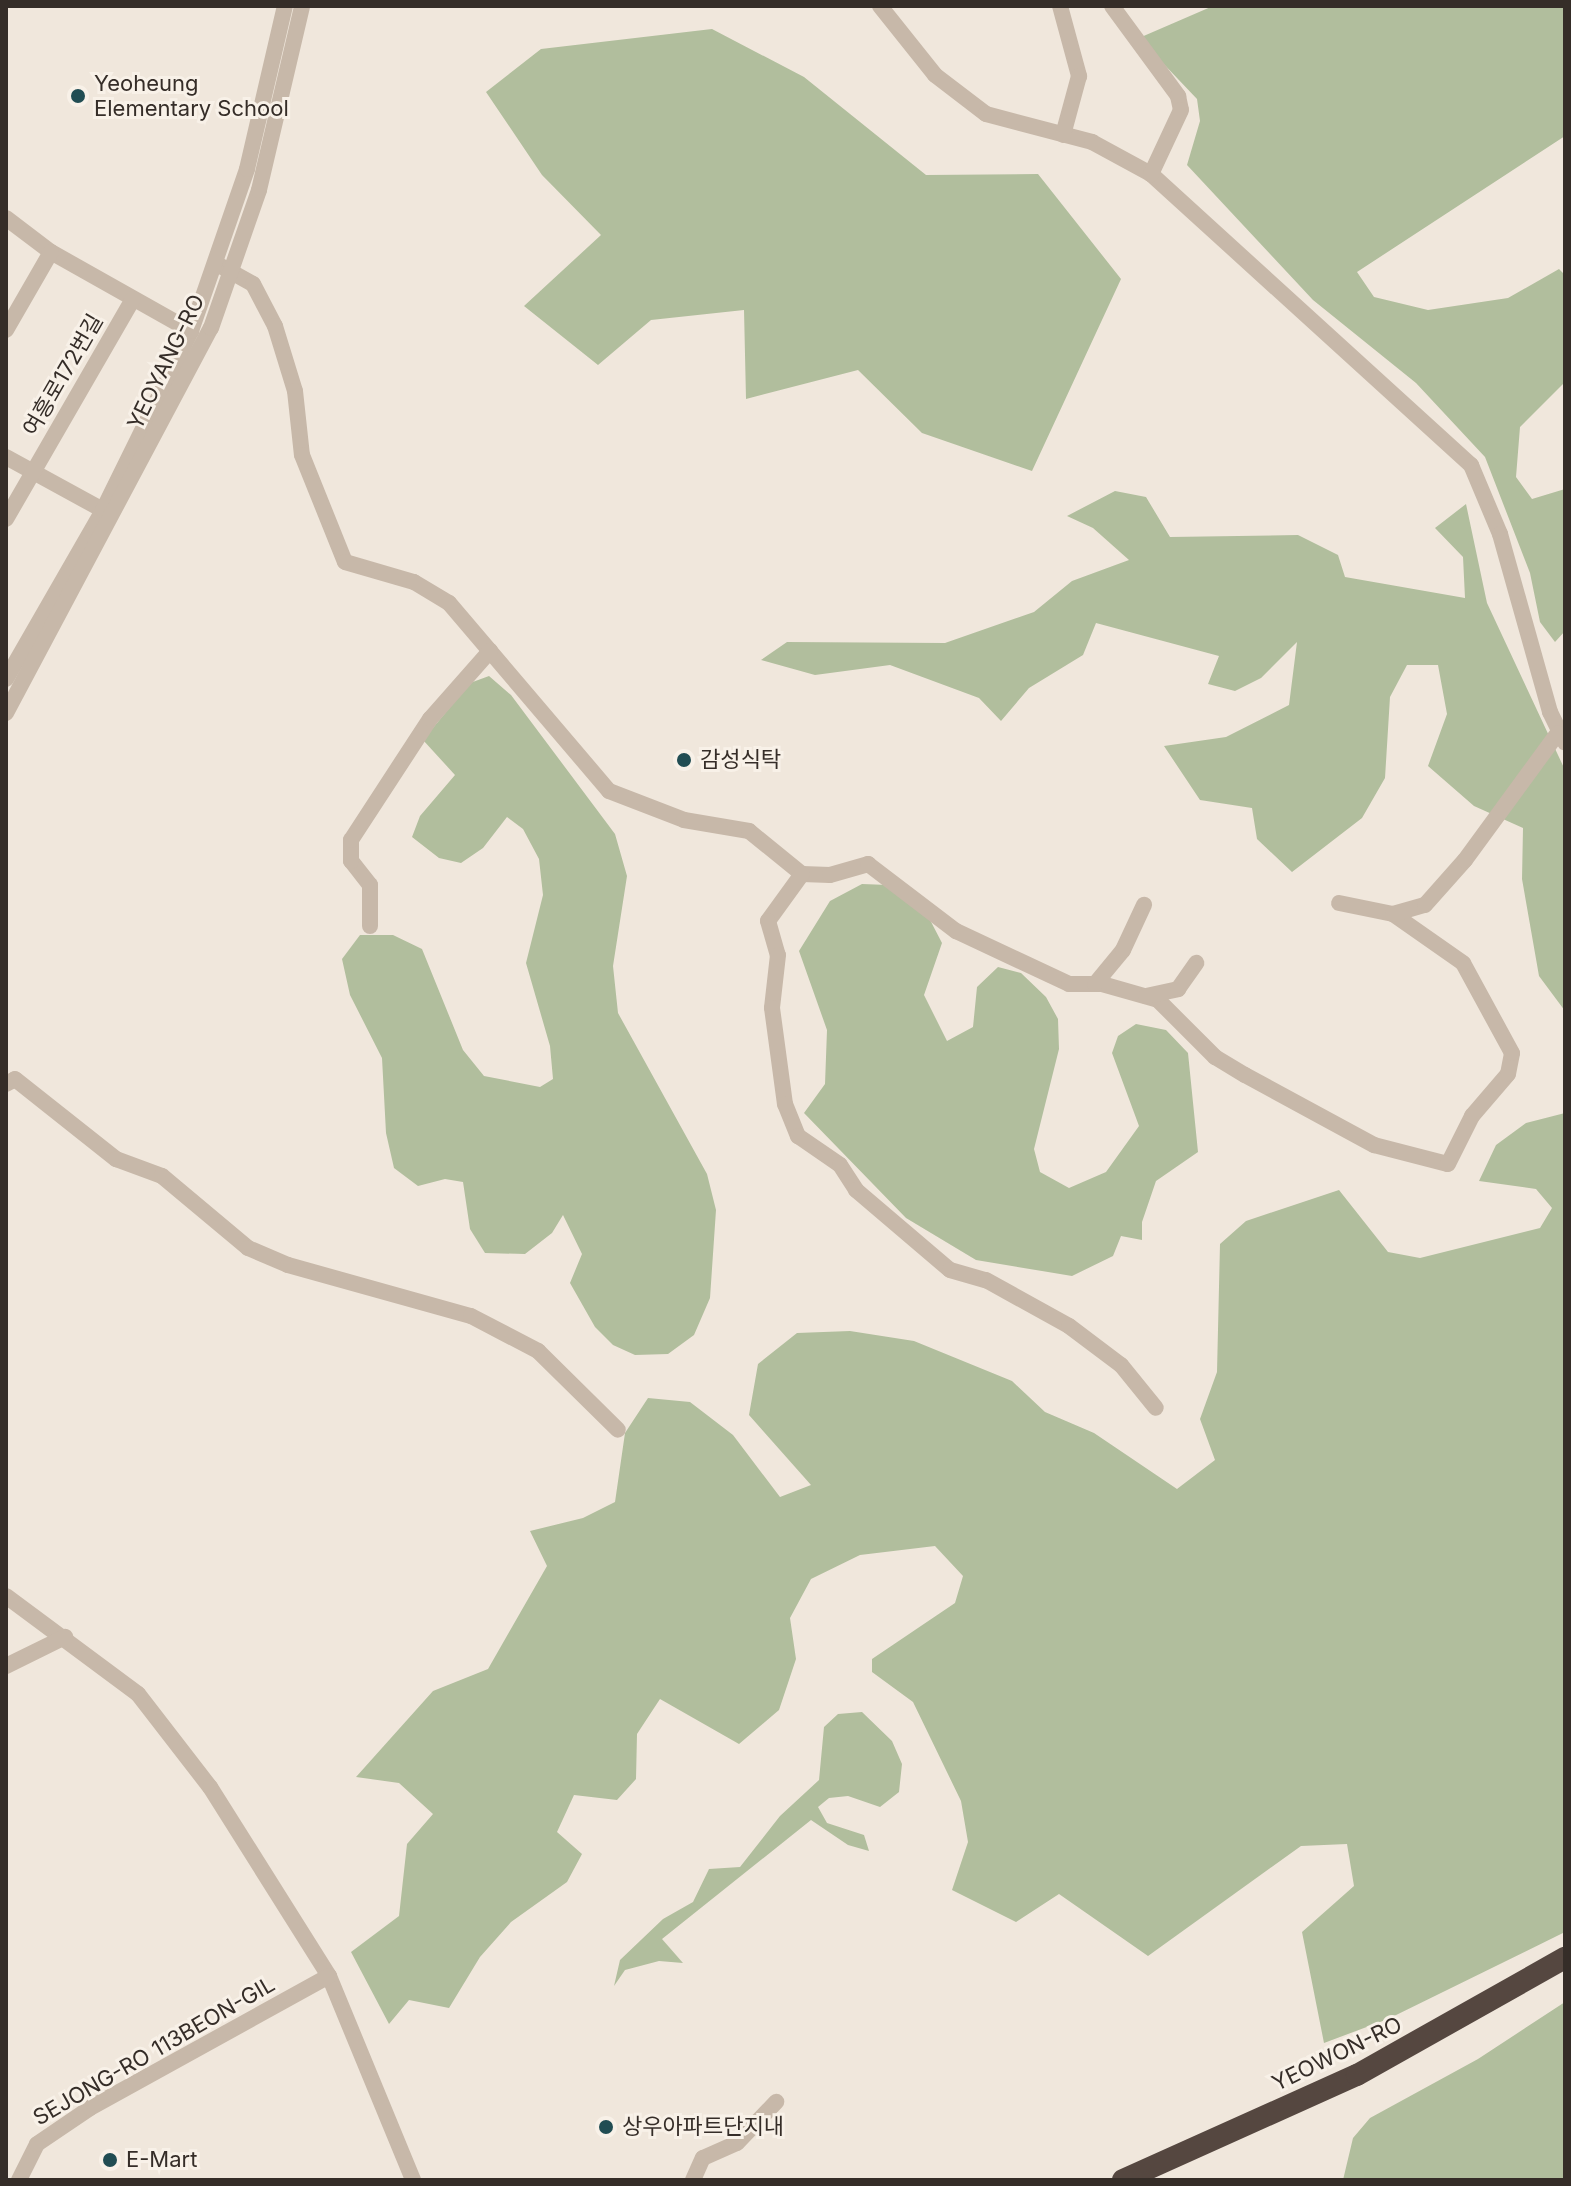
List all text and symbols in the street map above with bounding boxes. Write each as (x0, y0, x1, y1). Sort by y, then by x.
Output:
place label: Yeoheung Elementary School (94, 70, 289, 122)
marker: Yeoheung Elementary School (69, 87, 87, 105)
street label: YEOYANG-RO (122, 290, 210, 434)
street label: 여흥로172번길 (18, 310, 108, 440)
place label: 감성식탁 (700, 747, 781, 773)
marker: 감성식탁 (675, 751, 693, 769)
street label: SEJONG-RO 113BEON-GIL (29, 1971, 279, 2131)
street label: YEOWON-RO (1268, 2011, 1406, 2097)
place label: 상우아파트단지내 (622, 2114, 784, 2140)
marker: 상우아파트단지내 (597, 2118, 615, 2136)
place label: E-Mart (126, 2147, 197, 2173)
marker: E-Mart (101, 2151, 119, 2169)

